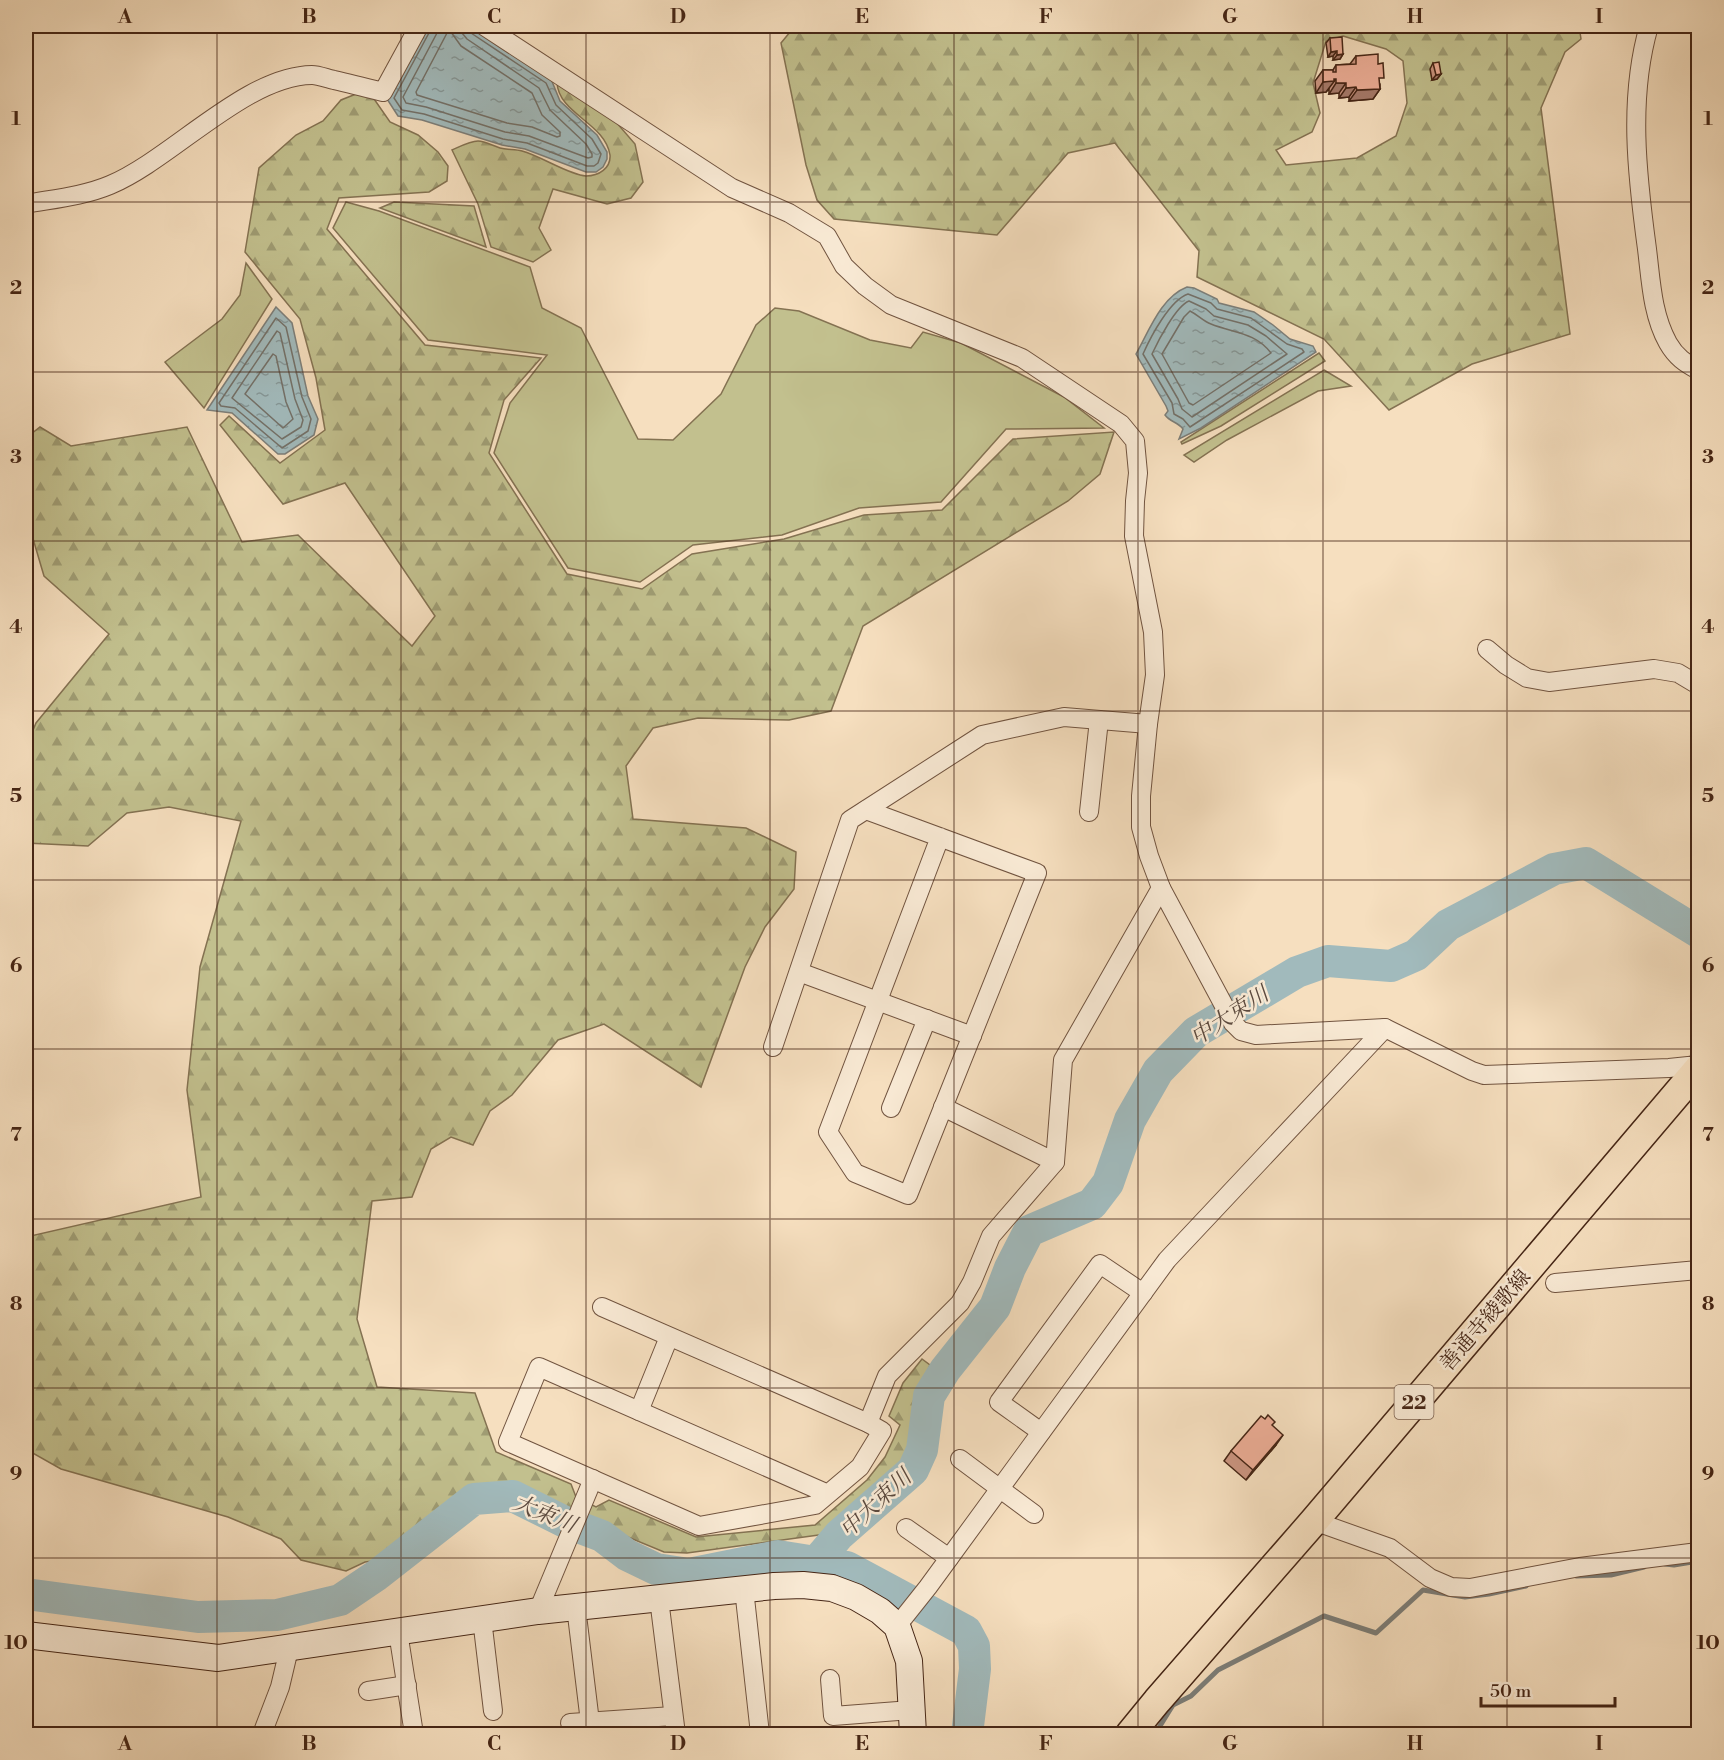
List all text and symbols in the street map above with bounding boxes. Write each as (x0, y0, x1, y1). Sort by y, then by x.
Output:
text: A (117, 5, 133, 30)
text: B (301, 5, 317, 30)
text: C (487, 5, 501, 30)
text: D (670, 5, 686, 30)
text: E (855, 5, 869, 30)
text: F (1039, 5, 1053, 30)
text: G (1222, 5, 1238, 30)
text: H (1407, 5, 1424, 30)
text: I (1595, 5, 1603, 30)
text: 1 (11, 107, 21, 132)
text: 1 (1703, 107, 1713, 132)
text: 2 (10, 276, 22, 301)
text: 2 (1702, 276, 1714, 301)
text: 3 (10, 445, 22, 470)
text: 3 (1702, 445, 1714, 470)
text: 4 (9, 615, 23, 640)
text: 4 (1701, 615, 1715, 640)
text: 5 (10, 784, 22, 809)
text: 5 (1702, 784, 1714, 809)
text: 6 (10, 954, 23, 979)
text: 6 (1702, 954, 1715, 979)
water label: 中大束川 (1186, 980, 1276, 1052)
text: 7 (10, 1123, 22, 1148)
text: 7 (1702, 1123, 1714, 1148)
street label: 善通寺綾歌線 (1435, 1265, 1537, 1377)
text: 8 (10, 1292, 23, 1317)
text: 8 (1702, 1292, 1715, 1317)
road number: 22 (1394, 1385, 1434, 1419)
text: 9 (10, 1462, 22, 1487)
text: 9 (1702, 1462, 1714, 1487)
water label: 中大束川 (835, 1463, 919, 1544)
water label: 大束川 (509, 1490, 582, 1540)
text: 10 (4, 1631, 28, 1656)
text: 10 (1696, 1631, 1720, 1656)
scale bar (1481, 1670, 1614, 1708)
text: 50 m (1490, 1680, 1532, 1703)
text: A (117, 1732, 133, 1757)
text: B (301, 1732, 317, 1757)
text: C (487, 1732, 501, 1757)
text: D (670, 1732, 686, 1757)
text: E (855, 1732, 869, 1757)
text: F (1039, 1732, 1053, 1757)
text: G (1222, 1732, 1238, 1757)
text: H (1407, 1732, 1424, 1757)
text: I (1595, 1732, 1603, 1757)

